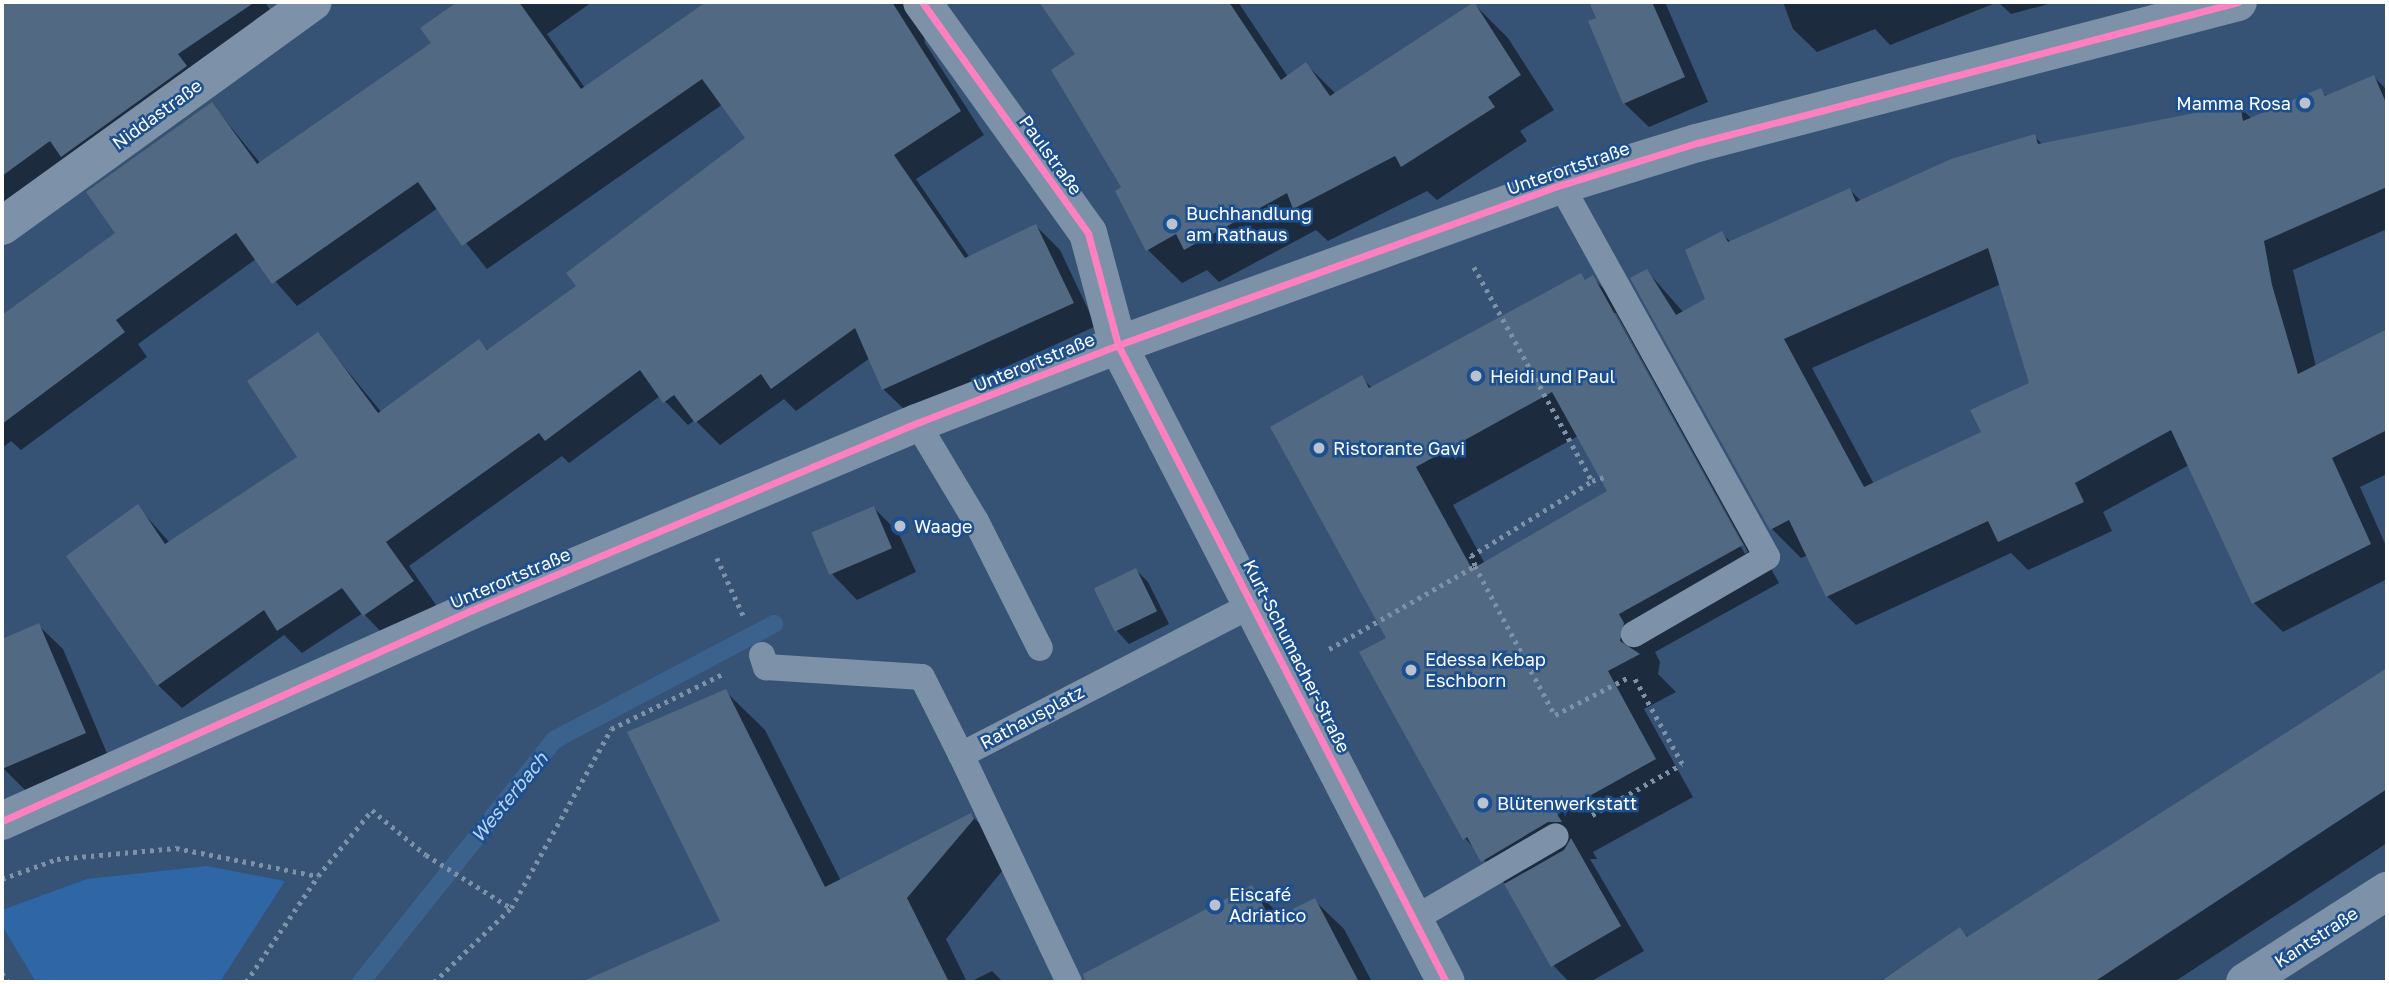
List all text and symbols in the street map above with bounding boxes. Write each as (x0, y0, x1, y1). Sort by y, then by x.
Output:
street label: Niddastraße (108, 74, 206, 154)
place label: Mamma Rosa (2176, 92, 2291, 114)
marker: Mamma Rosa (2297, 95, 2313, 111)
street label: Paulstraße (1015, 111, 1087, 199)
street label: Unterortstraße (1504, 137, 1632, 199)
place label: Buchhandlung am Rathaus (1186, 203, 1312, 246)
marker: Buchhandlung am Rathaus (1164, 216, 1180, 232)
street label: Unterortstraße (970, 328, 1098, 396)
place label: Heidi und Paul (1490, 365, 1615, 387)
marker: Heidi und Paul (1468, 368, 1484, 384)
place label: Ristorante Gavi (1333, 437, 1465, 459)
marker: Ristorante Gavi (1311, 440, 1327, 456)
place label: Waage (914, 515, 972, 537)
marker: Waage (892, 518, 908, 534)
street label: Unterortstraße (447, 543, 573, 613)
street label: Kurt-Schumacher-Straße (1239, 556, 1355, 756)
place label: Edessa Kebap Eschborn (1425, 649, 1546, 692)
marker: Edessa Kebap Eschborn (1403, 662, 1419, 678)
street label: Rathausplatz (976, 681, 1088, 753)
water label: Westerbach (466, 747, 552, 847)
place label: Blütenwerkstatt (1497, 792, 1637, 814)
marker: Blütenwerkstatt (1475, 795, 1491, 811)
place label: Eiscafé Adriatico (1229, 884, 1306, 926)
marker: Eiscafé Adriatico (1207, 897, 1223, 913)
street label: Kantstraße (2270, 902, 2362, 972)

